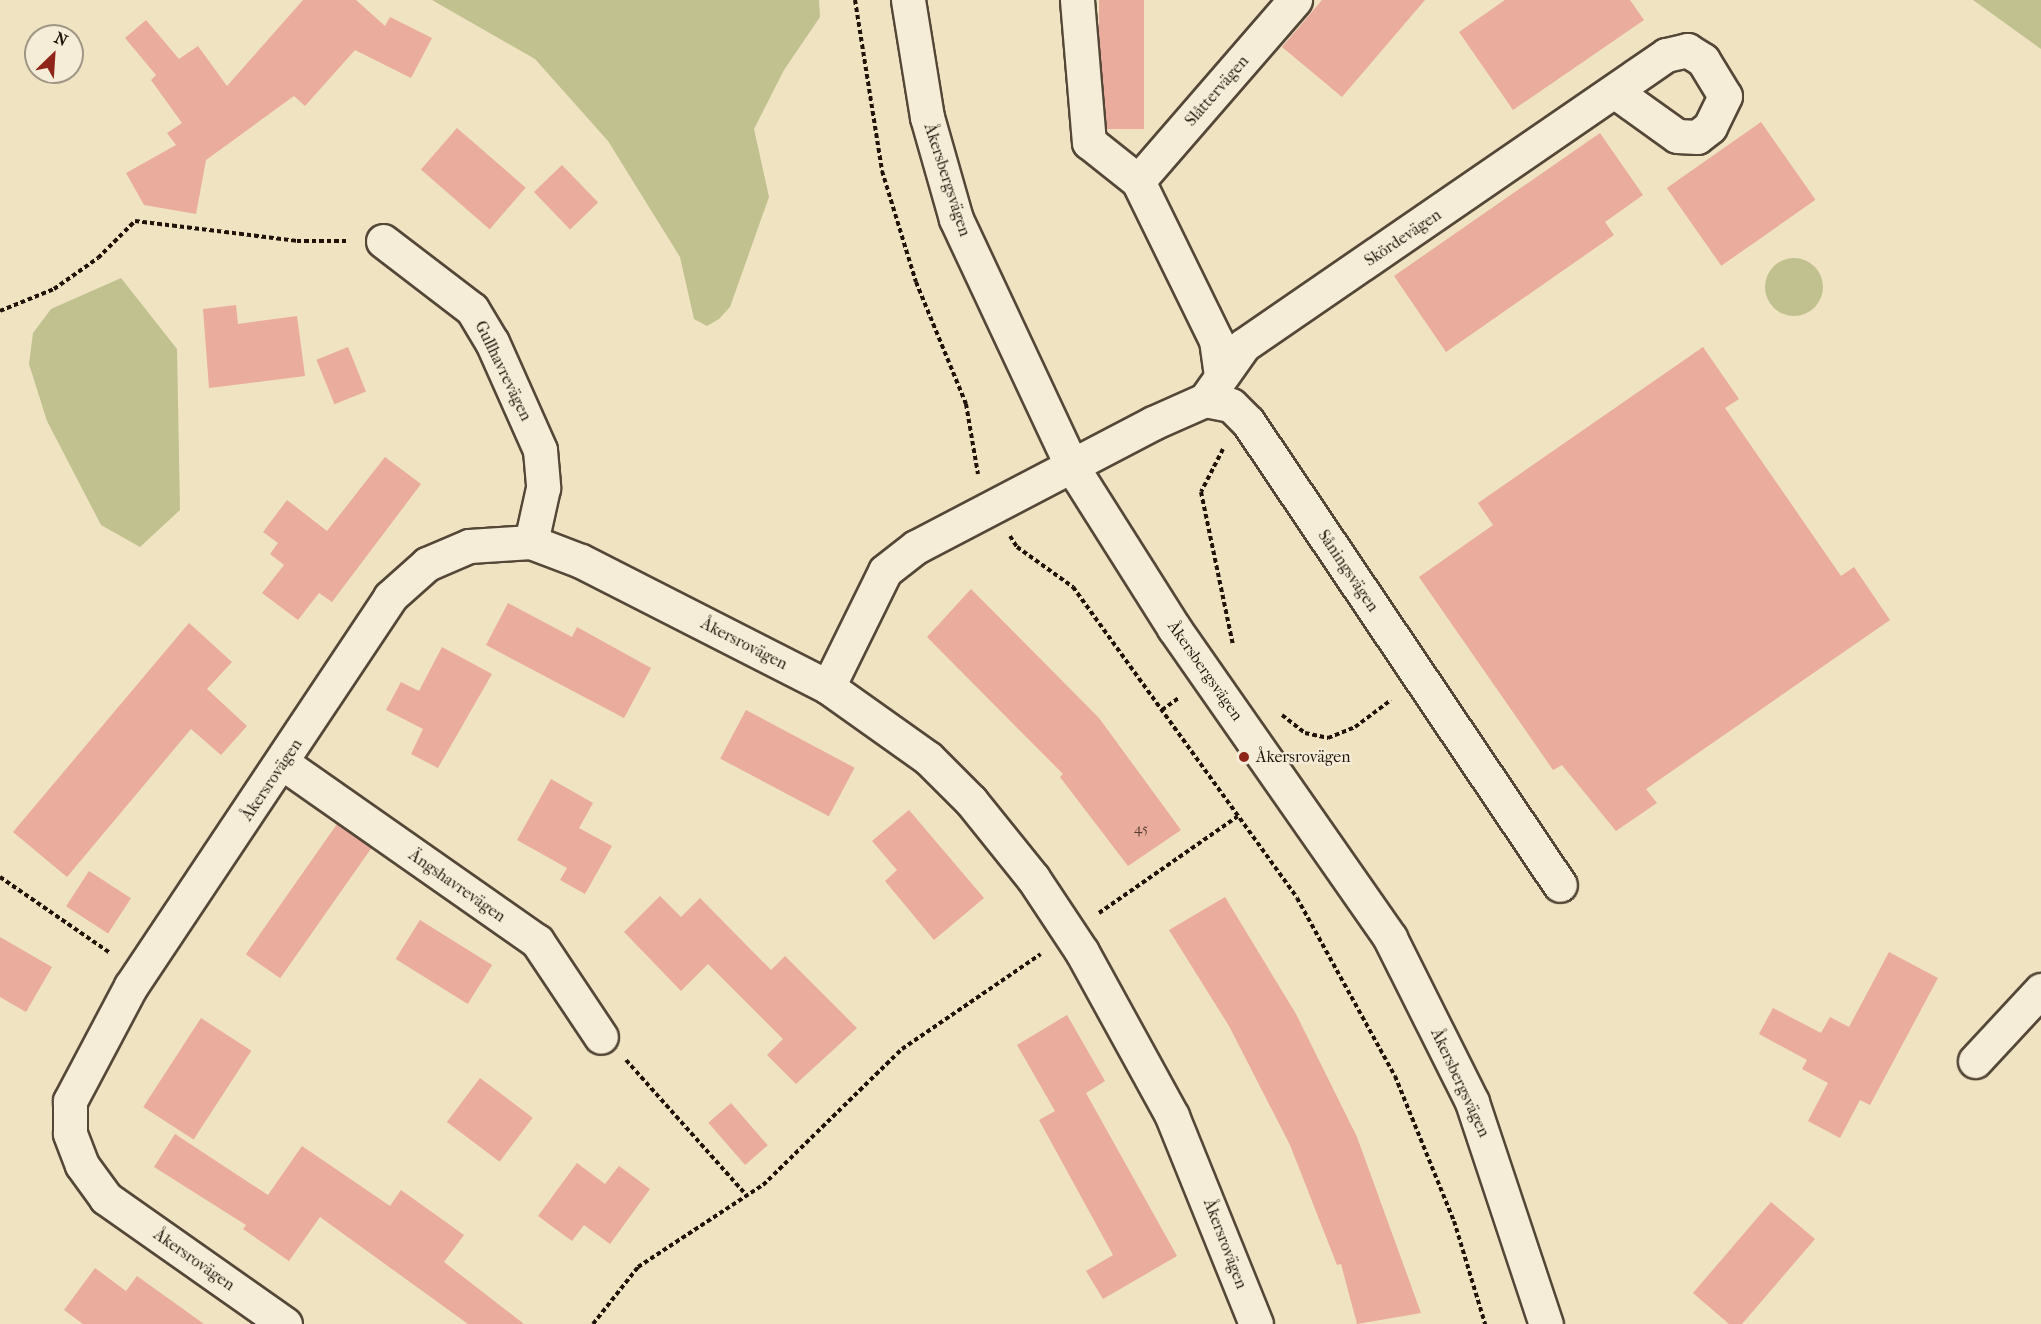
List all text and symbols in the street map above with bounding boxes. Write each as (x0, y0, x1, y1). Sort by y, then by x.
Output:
north arrow (24, 24, 84, 84)
text: N (51, 28, 70, 50)
street label: Slåttervägen (1181, 52, 1253, 130)
street label: Åkersbergsvägen (920, 121, 974, 239)
street label: Skördevägen (1361, 205, 1445, 271)
street label: Gullhavrevägen (471, 318, 535, 424)
street label: Såningsvägen (1314, 526, 1382, 616)
street label: Åkersrovägen (698, 614, 790, 674)
street label: Åkersbergsvägen (1163, 617, 1247, 725)
street label: Åkersrovägen (238, 735, 306, 825)
place label: Åkersrovägen (1256, 747, 1351, 767)
marker: Åkersrovägen (1237, 750, 1251, 764)
house number: 45 (1134, 821, 1148, 837)
street label: Ängshavrevägen (405, 846, 509, 926)
street label: Åkersbergsvägen (1426, 1026, 1494, 1140)
street label: Åkersrovägen (1199, 1196, 1251, 1292)
street label: Åkersrovägen (150, 1225, 238, 1295)

